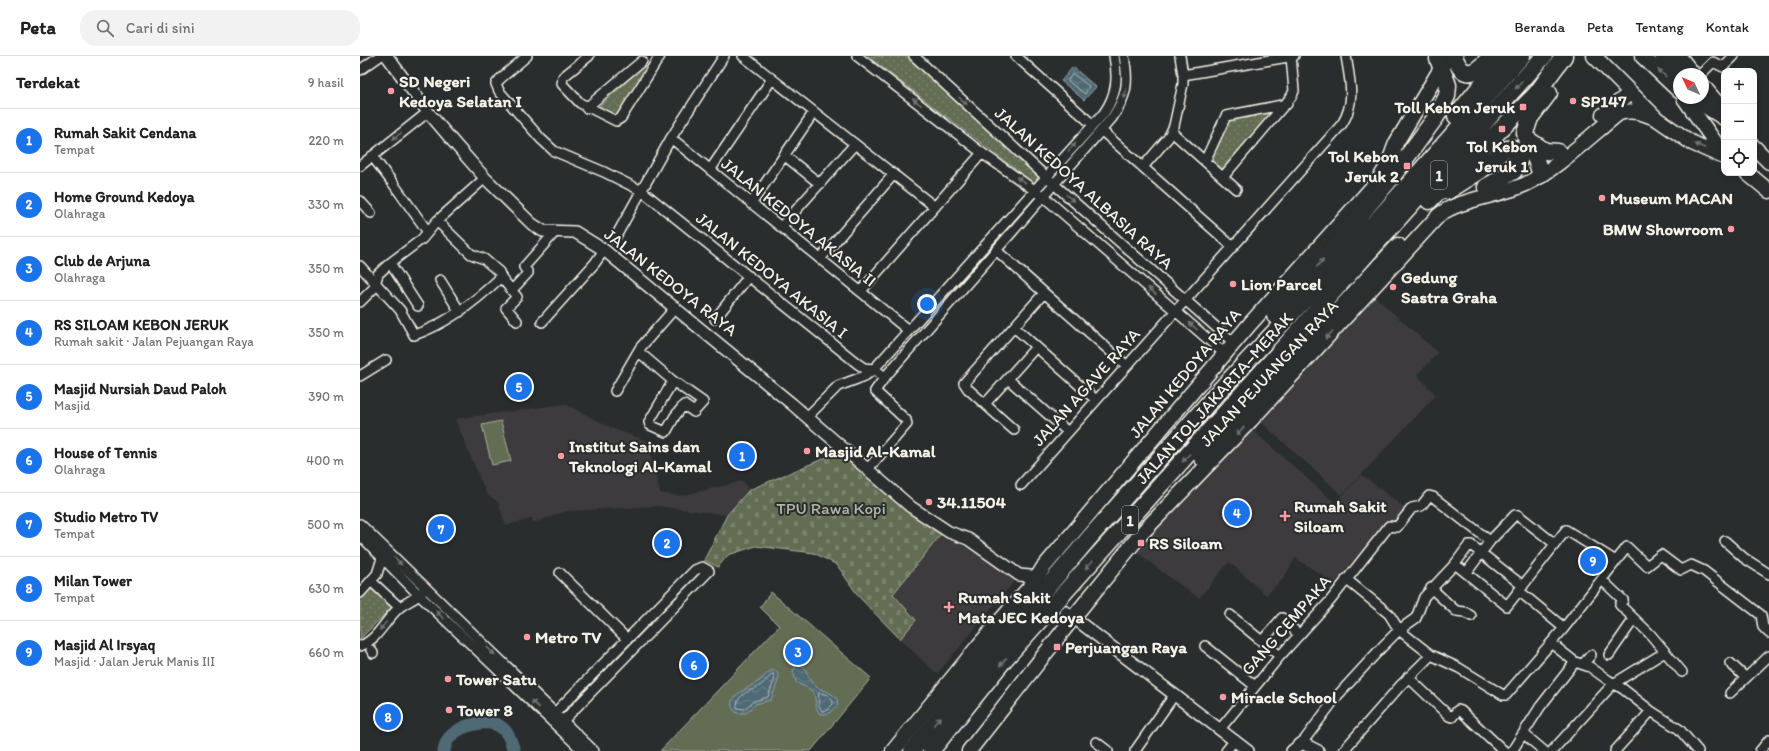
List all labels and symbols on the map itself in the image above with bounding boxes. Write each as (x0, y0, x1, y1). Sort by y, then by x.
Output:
one-way arrow (1657, 68, 1667, 78)
north arrow (1673, 68, 1709, 104)
place label: SD Negeri Kedoya Selatan I (399, 71, 522, 112)
one-way arrow (1514, 80, 1523, 90)
marker: SD Negeri Kedoya Selatan I (386, 86, 396, 96)
one-way arrow (1121, 88, 1127, 101)
place label: SP147 (1581, 91, 1627, 111)
one-way arrow (958, 96, 968, 106)
marker: SP147 (1568, 96, 1578, 106)
place label: Toll Kebon Jeruk (1393, 97, 1515, 117)
one-way arrow (911, 98, 922, 107)
marker: Toll Kebon Jeruk (1518, 102, 1528, 112)
street label: JALAN KEDOYA ALBASIA RAYA (991, 103, 1177, 273)
marker: Tol Kebon Jeruk 1 (1497, 124, 1507, 134)
one-way arrow (392, 132, 403, 140)
place label: Tol Kebon Jeruk 1 (1465, 136, 1538, 176)
one-way arrow (1067, 142, 1077, 152)
one-way arrow (1694, 143, 1706, 149)
place label: Tol Kebon Jeruk 2 (1327, 146, 1399, 186)
street label: JALAN KEDOYA AKASIA II (717, 153, 881, 291)
marker: Tol Kebon Jeruk 2 (1402, 161, 1412, 171)
road number: 1 (1431, 161, 1447, 189)
one-way arrow (1015, 176, 1026, 184)
place label: Museum MACAN (1610, 188, 1733, 208)
one-way arrow (1065, 193, 1075, 203)
marker: Museum MACAN (1597, 193, 1607, 203)
street label: JALAN KEDOYA AKASIA I (691, 207, 853, 343)
place label: BMW Showroom (1603, 219, 1724, 239)
street label: JALAN KEDOYA RAYA (601, 224, 742, 340)
marker: BMW Showroom (1726, 224, 1736, 234)
one-way arrow (1316, 258, 1325, 268)
place label: Gedung Sastra Graha (1401, 267, 1497, 307)
place label: Lion Parcel (1241, 274, 1322, 294)
marker: Lion Parcel (1228, 279, 1238, 289)
marker: Gedung Sastra Graha (1388, 282, 1398, 292)
one-way arrow (1147, 286, 1157, 296)
your location (917, 294, 937, 314)
street label: JALAN PEJUANGAN RAYA (1196, 295, 1342, 450)
street label: JALAN KEDOYA RAYA (1125, 304, 1245, 442)
street label: JALAN TOL JAKARTA–MERAK (1132, 308, 1297, 488)
one-way arrow (1187, 321, 1198, 330)
street label: JALAN AGAVE RAYA (1028, 324, 1144, 450)
one-way arrow (1324, 330, 1333, 340)
pin: 5 (506, 372, 532, 402)
one-way arrow (1236, 425, 1245, 436)
place label: Institut Sains dan Teknologi Al-Kamal (568, 436, 712, 477)
pin: 1 (729, 441, 755, 471)
place label: Masjid Al-Kamal (815, 441, 936, 462)
marker: Masjid Al-Kamal (802, 446, 812, 456)
marker: Institut Sains dan Teknologi Al-Kamal (556, 451, 566, 461)
one-way arrow (1181, 452, 1190, 463)
place label: 34.11504 (937, 492, 1007, 512)
place label: Rumah Sakit Siloam (1294, 496, 1387, 536)
marker: 34.11504 (924, 497, 934, 507)
park label: TPU Rawa Kopi (776, 498, 886, 518)
pin: 4 (1224, 498, 1250, 528)
road number: 1 (1122, 506, 1138, 534)
marker: Rumah Sakit Siloam (1279, 510, 1291, 522)
pin: 7 (428, 514, 454, 544)
pin: 2 (654, 528, 680, 558)
place label: RS Siloam (1149, 533, 1223, 553)
marker: RS Siloam (1136, 538, 1146, 548)
pin: 9 (1580, 546, 1606, 576)
one-way arrow (393, 556, 403, 566)
one-way arrow (1085, 560, 1094, 570)
street label: GANG CEMPAKA (1237, 571, 1335, 679)
place label: Rumah Sakit Mata JEC Kedoya (958, 587, 1085, 628)
marker: Rumah Sakit Mata JEC Kedoya (943, 601, 955, 613)
one-way arrow (436, 611, 445, 620)
one-way arrow (378, 621, 388, 631)
place label: Metro TV (535, 627, 602, 647)
marker: Metro TV (522, 632, 532, 642)
pin: 3 (785, 637, 811, 667)
place label: Perjuangan Raya (1065, 637, 1187, 658)
marker: Perjuangan Raya (1052, 642, 1062, 652)
one-way arrow (486, 647, 496, 656)
pin: 6 (681, 650, 707, 680)
one-way arrow (998, 656, 1007, 667)
place label: Tower Satu (455, 669, 537, 689)
marker: Tower Satu (443, 674, 453, 684)
place label: Miracle School (1231, 687, 1337, 707)
marker: Miracle School (1218, 692, 1228, 702)
one-way arrow (530, 699, 540, 709)
place label: Tower 8 (456, 700, 513, 720)
pin: 8 (375, 702, 401, 732)
marker: Tower 8 (444, 705, 454, 715)
one-way arrow (933, 715, 941, 726)

